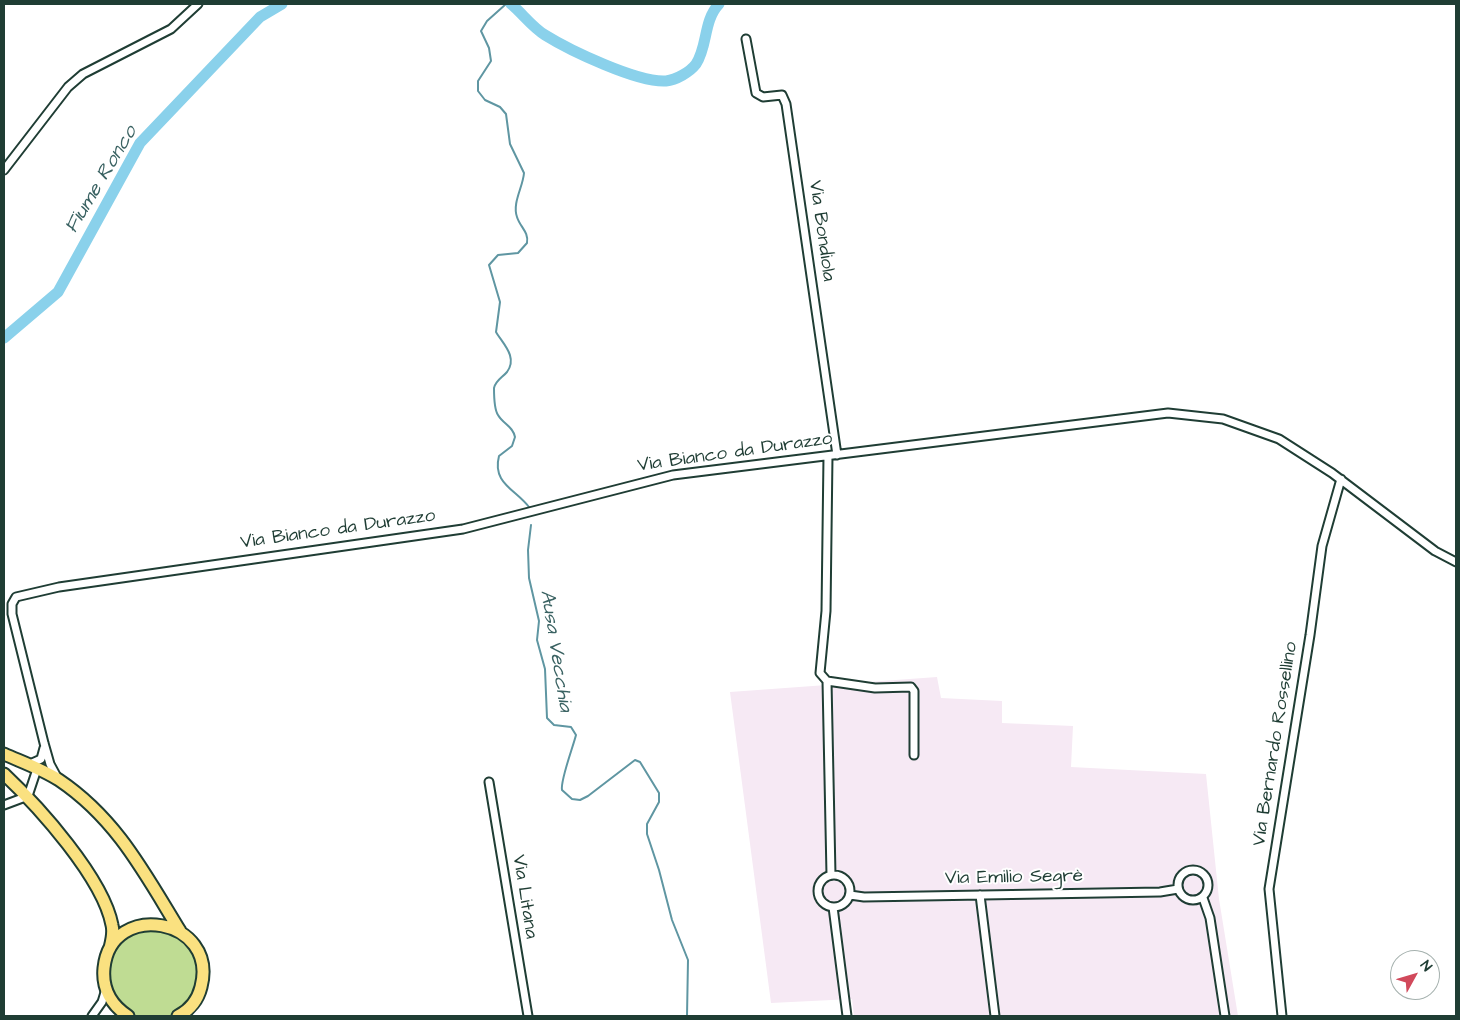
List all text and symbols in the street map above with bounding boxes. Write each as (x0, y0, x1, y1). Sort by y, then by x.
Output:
water label: Fiume Ronco (61, 122, 143, 238)
street label: Via Bondiola (803, 179, 839, 283)
street label: Via Bianco da Durazzo (636, 428, 834, 478)
street label: Via Bianco da Durazzo (239, 505, 437, 555)
water label: Ausa Vecchia (534, 588, 576, 714)
street label: Via Bernardo Rossellino (1249, 640, 1303, 848)
street label: Via Litana (506, 853, 542, 941)
street label: Via Emilio Segrè (945, 865, 1083, 891)
north arrow (1390, 950, 1440, 1000)
text: N (1415, 956, 1436, 976)

